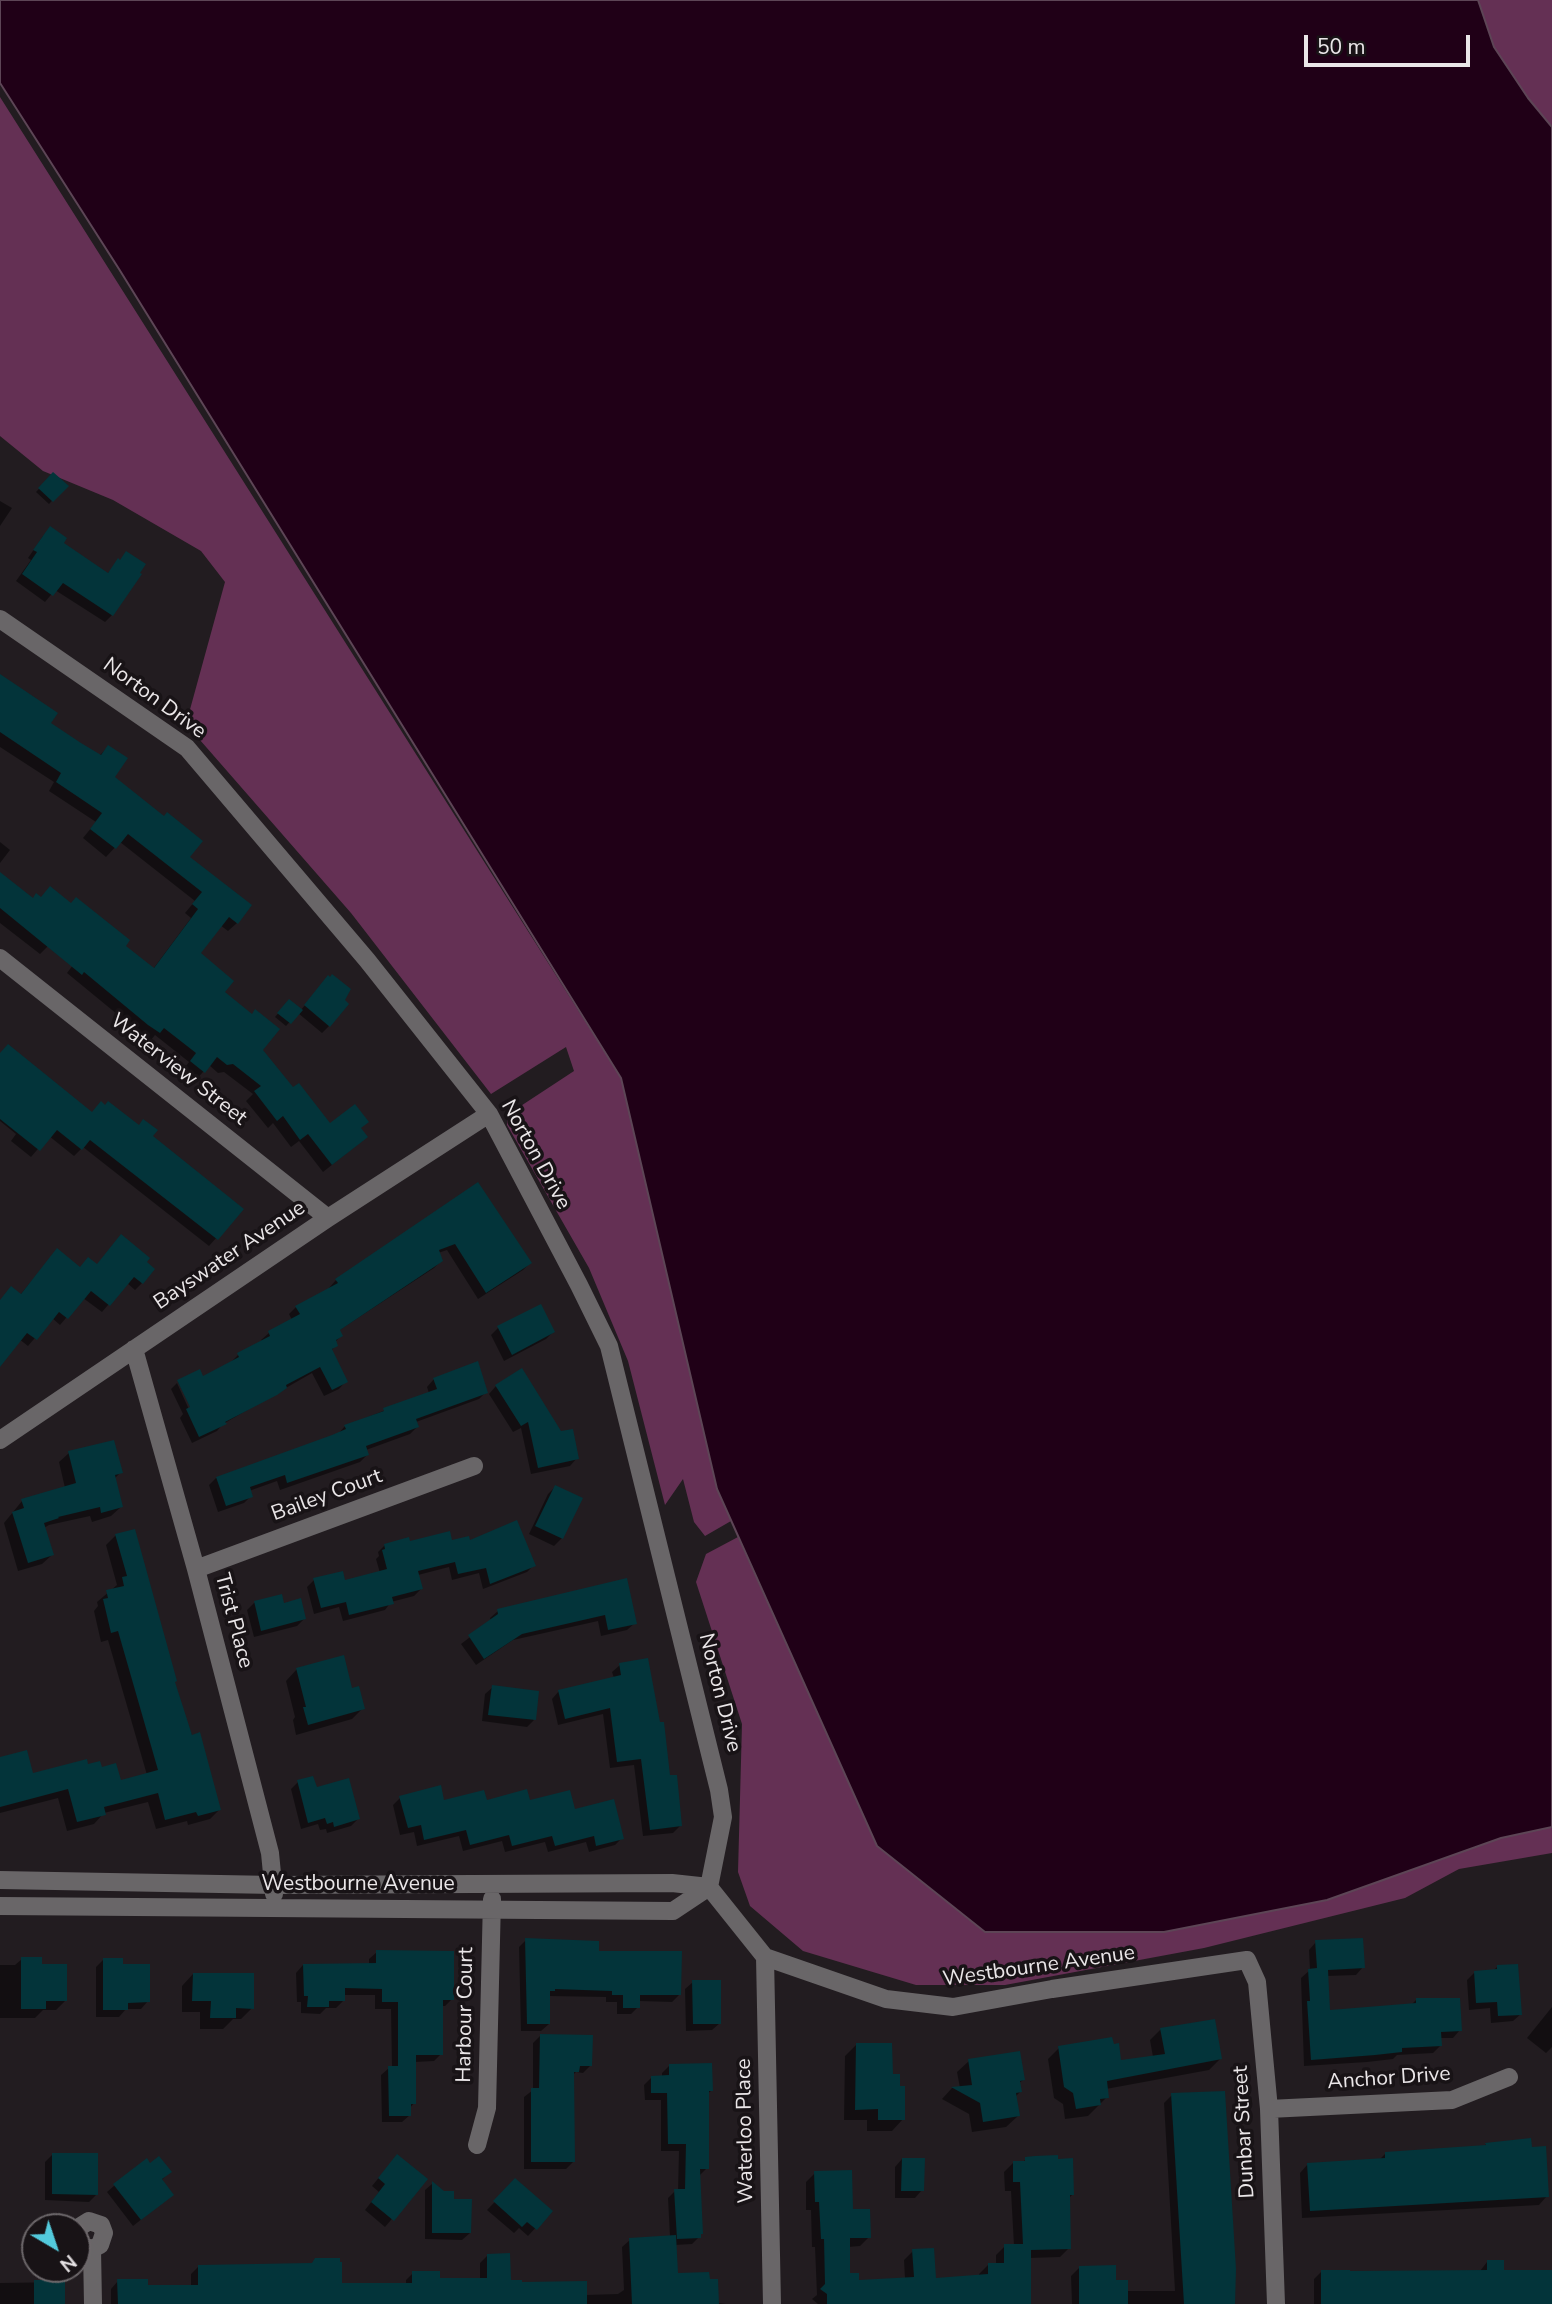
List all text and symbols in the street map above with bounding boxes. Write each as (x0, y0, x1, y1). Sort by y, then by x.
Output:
scale bar (1307, 21, 1473, 65)
text: 50 m (1317, 33, 1366, 61)
street label: Norton Drive (98, 653, 210, 745)
street label: Waterview Street (105, 1009, 251, 1131)
street label: Norton Drive (495, 1096, 575, 1214)
street label: Bayswater Avenue (150, 1196, 310, 1316)
street label: Bailey Court (268, 1464, 386, 1528)
street label: Trist Place (208, 1571, 258, 1671)
street label: Norton Drive (692, 1631, 746, 1755)
street label: Westbourne Avenue (261, 1872, 455, 1898)
street label: Westbourne Avenue (941, 1941, 1137, 1993)
street label: Harbour Court (452, 1947, 480, 2083)
street label: Waterloo Place (732, 2058, 760, 2204)
street label: Anchor Drive (1327, 2062, 1451, 2096)
street label: Dunbar Street (1229, 2065, 1261, 2199)
north arrow (21, 2213, 91, 2283)
text: N (54, 2248, 82, 2277)

